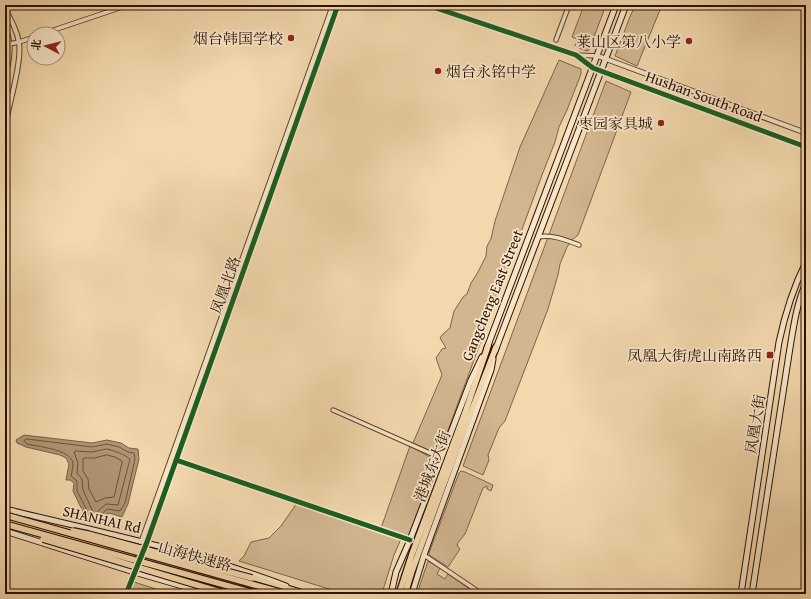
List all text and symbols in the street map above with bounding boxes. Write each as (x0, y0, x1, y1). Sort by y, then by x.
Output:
north arrow (26, 26, 66, 66)
place label: 烟台韩国学校 (193, 28, 283, 49)
place label: 莱山区第八小学 (576, 31, 681, 52)
marker: 烟台韩国学校 (286, 33, 296, 43)
marker: 莱山区第八小学 (684, 36, 694, 46)
text: 北 (27, 38, 45, 51)
place label: 烟台永铭中学 (446, 61, 536, 82)
street label: Hushan South Road (643, 65, 765, 127)
marker: 烟台永铭中学 (433, 66, 443, 76)
place label: 枣园家具城 (578, 113, 653, 134)
marker: 枣园家具城 (656, 118, 666, 128)
street label: Gangcheng East Street (456, 225, 528, 364)
street label: 凤凰北路 (205, 253, 245, 317)
place label: 凤凰大街虎山南路西 (627, 345, 762, 366)
marker: 凤凰大街虎山南路西 (765, 350, 775, 360)
street label: 凤凰大街 (740, 393, 770, 455)
street label: 港城东大街 (409, 427, 455, 505)
street label: SHANHAI Rd (61, 500, 143, 538)
street label: 山海快速路 (156, 536, 234, 576)

